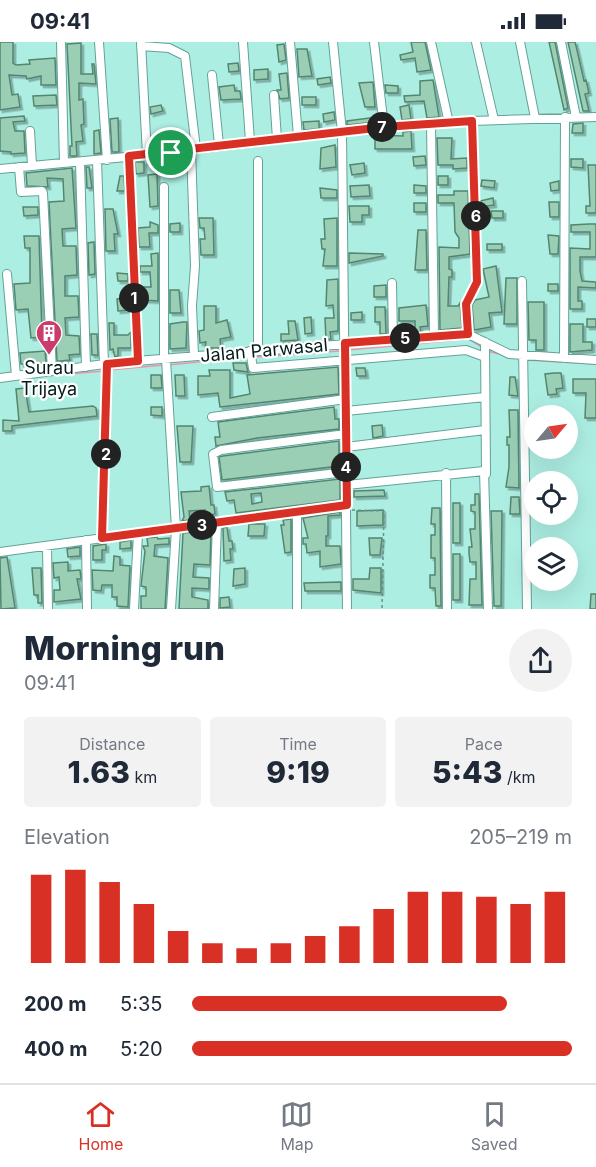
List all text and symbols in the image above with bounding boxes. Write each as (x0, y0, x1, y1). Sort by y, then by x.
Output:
text: 09:41 (30, 8, 90, 34)
pin: 7 (367, 112, 397, 142)
text: 7 (377, 117, 387, 137)
pin (145, 127, 196, 178)
icon: arrive (154, 136, 187, 169)
pin: 6 (461, 201, 491, 231)
text: 6 (471, 206, 481, 226)
pin: 1 (119, 283, 149, 313)
text: 1 (131, 288, 137, 308)
building icon: Surau Trijaya (34, 318, 64, 356)
pin: 5 (390, 323, 420, 353)
text: 5 (400, 328, 410, 348)
street label: Jalan Parwasal (199, 334, 329, 366)
place label: Surau Trijaya (21, 357, 77, 399)
north arrow (524, 405, 578, 459)
map controls (524, 405, 578, 591)
pin: 2 (91, 439, 121, 469)
text: 2 (101, 444, 111, 464)
pin: 4 (331, 452, 361, 482)
text: 4 (341, 457, 351, 477)
button: locate (524, 471, 578, 525)
pin: 3 (187, 510, 217, 540)
text: 3 (197, 515, 207, 535)
button: layers (524, 537, 578, 591)
text: Morning run (24, 628, 225, 668)
button: share (509, 629, 572, 692)
text: 09:41 (24, 671, 75, 695)
text: Distance (79, 734, 145, 754)
text: Time (279, 734, 317, 754)
text: Pace (465, 734, 503, 754)
text: 1.63 (67, 754, 130, 790)
text: 9:19 (266, 754, 330, 790)
text: 5:43 (432, 754, 502, 790)
text: km (130, 767, 157, 787)
text: /km (502, 767, 535, 787)
text: Elevation (24, 825, 110, 849)
text: 205–219 m (469, 825, 572, 849)
text: 200 m (24, 992, 87, 1016)
text: 5:35 (120, 992, 162, 1016)
text: 400 m (24, 1037, 88, 1061)
text: 5:20 (120, 1037, 163, 1061)
tab: Home (79, 1098, 123, 1154)
tab: Map (280, 1098, 314, 1154)
tab: Saved (471, 1098, 517, 1154)

